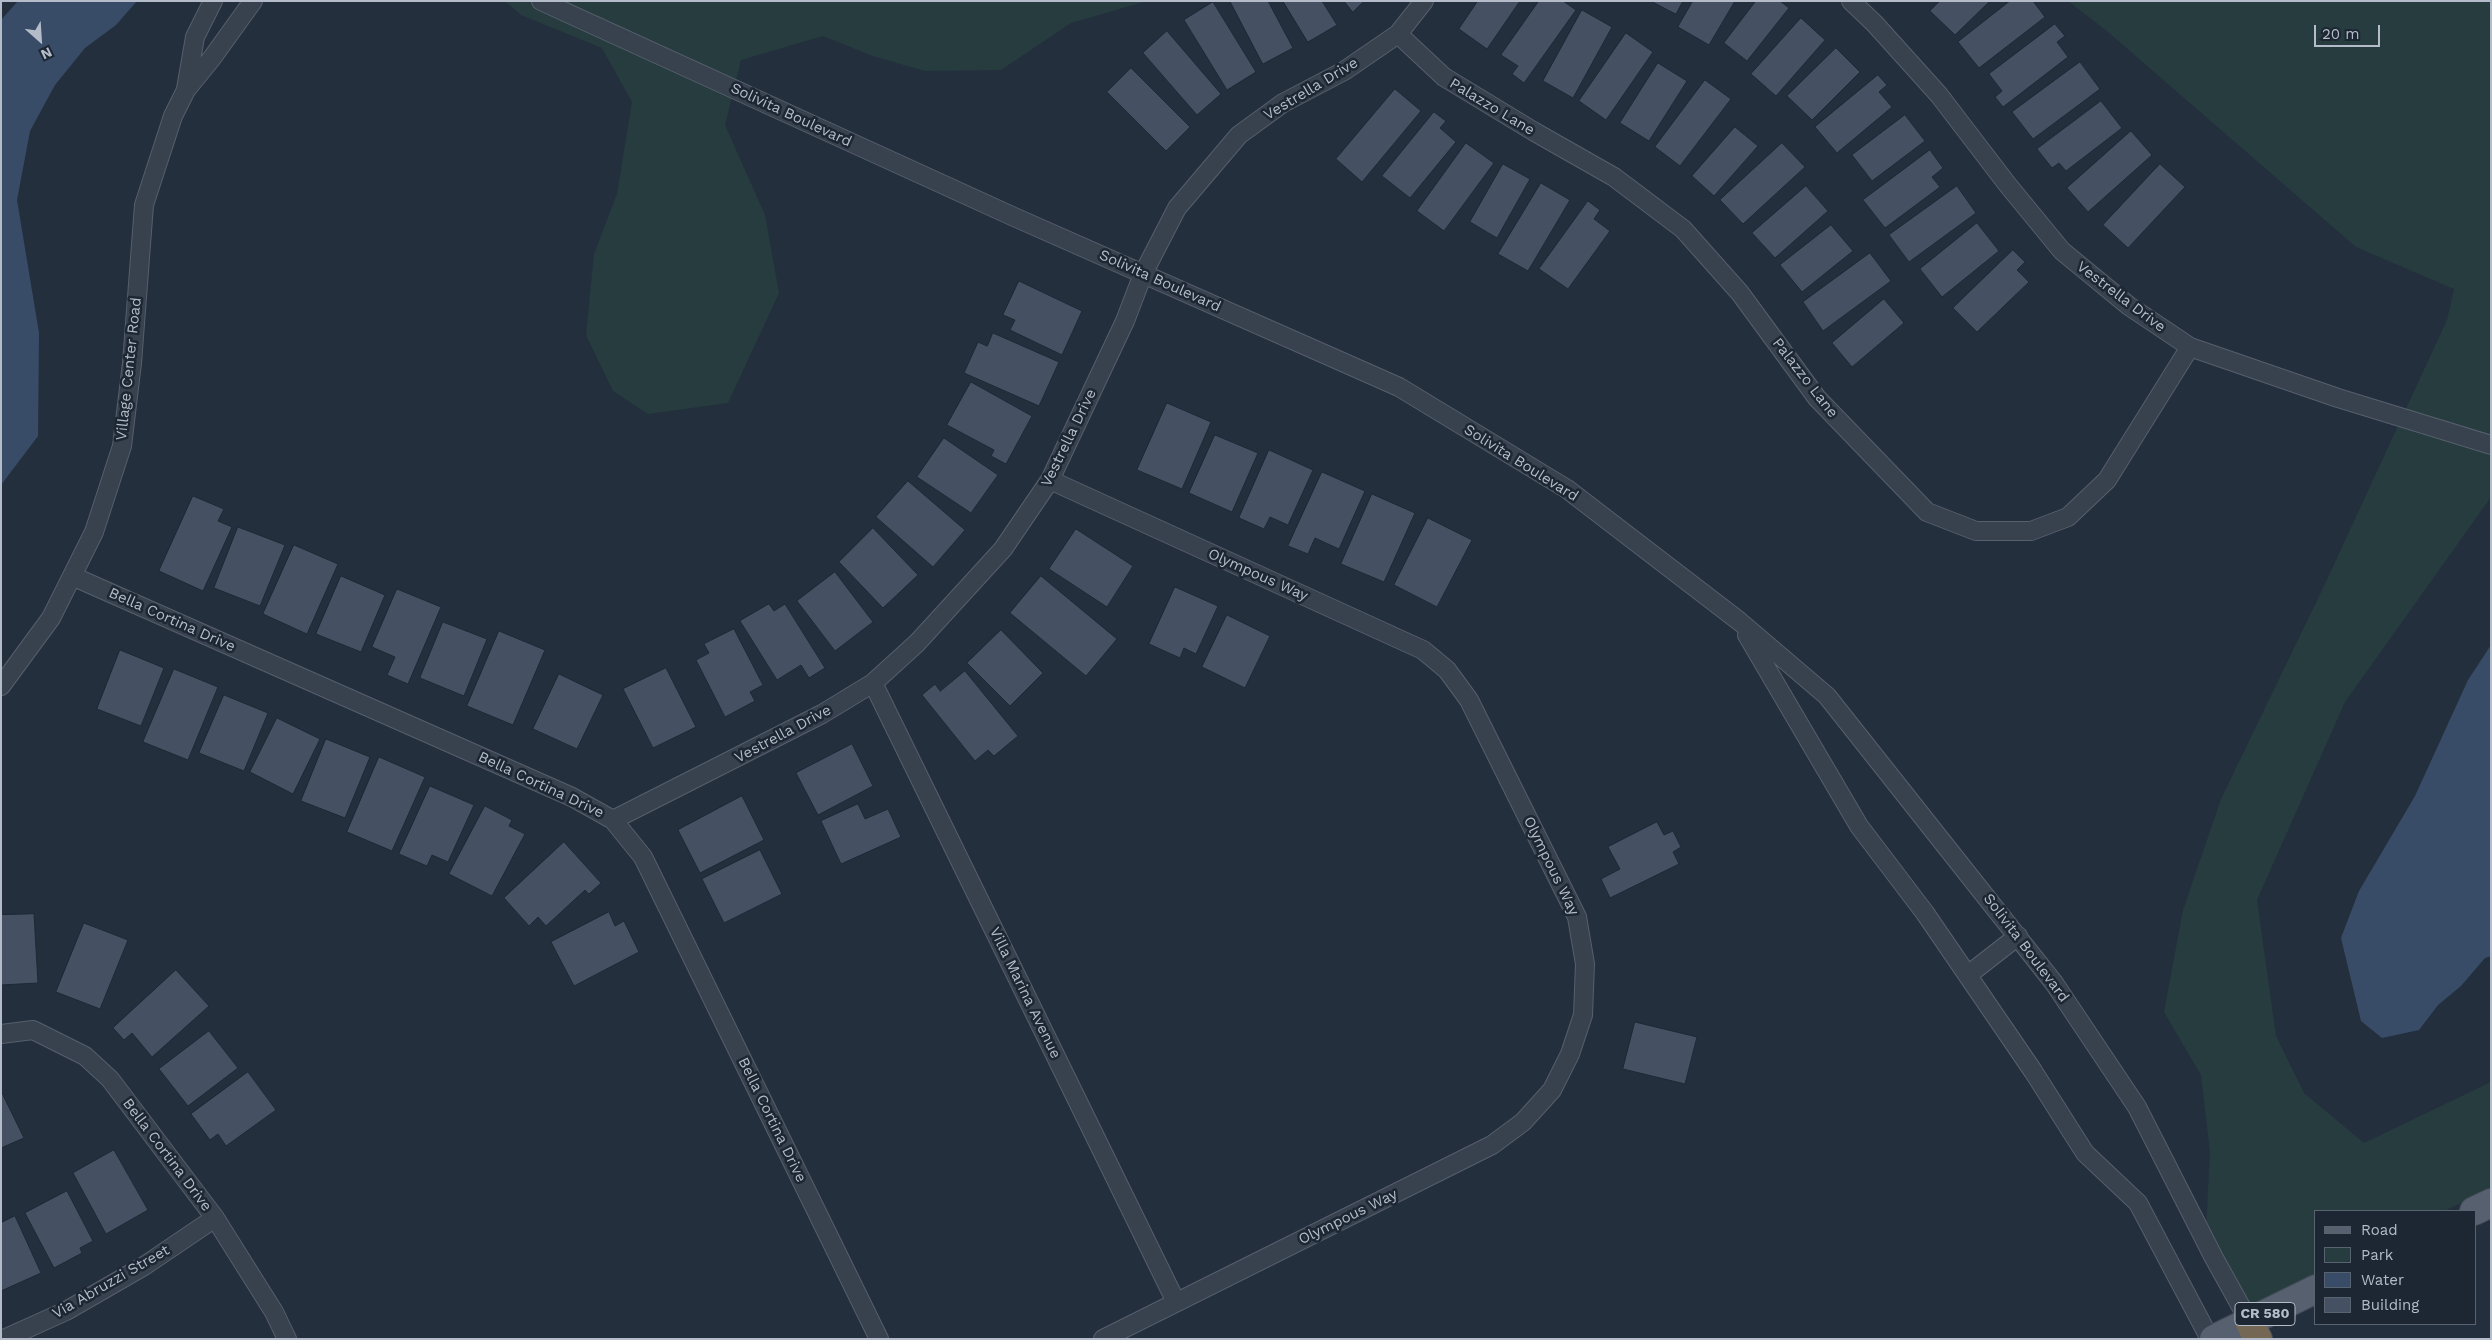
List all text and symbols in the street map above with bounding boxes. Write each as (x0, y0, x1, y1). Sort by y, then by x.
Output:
north arrow (15, 15, 65, 65)
scale bar (2317, 15, 2383, 47)
text: 20 m (2322, 25, 2360, 43)
text: N (38, 44, 55, 63)
street label: Vestrella Drive (1261, 54, 1361, 124)
street label: Palazzo Lane (1446, 75, 1538, 139)
street label: Solivita Boulevard (728, 79, 854, 151)
street label: Solivita Boulevard (1096, 246, 1224, 316)
street label: Vestrella Drive (2073, 258, 2169, 336)
street label: Village Center Road (113, 296, 145, 442)
street label: Palazzo Lane (1768, 335, 1842, 421)
street label: Vestrella Drive (1038, 386, 1100, 490)
street label: Solivita Boulevard (1461, 421, 1581, 505)
street label: Olympous Way (1205, 545, 1311, 605)
street label: Bella Cortina Drive (106, 584, 238, 656)
street label: Vestrella Drive (732, 701, 834, 767)
street label: Bella Cortina Drive (475, 748, 607, 822)
street label: Olympous Way (1519, 814, 1583, 918)
street label: Solivita Boulevard (1979, 890, 2073, 1006)
street label: Villa Marina Avenue (985, 924, 1065, 1062)
street label: Bella Cortina Drive (734, 1055, 810, 1185)
street label: Bella Cortina Drive (119, 1095, 215, 1215)
street label: Olympous Way (1296, 1185, 1400, 1249)
legend (2314, 1210, 2477, 1325)
text: Road (2361, 1221, 2398, 1239)
street label: Via Abruzzi Street (49, 1241, 173, 1323)
text: Park (2361, 1246, 2393, 1264)
text: Water (2361, 1271, 2404, 1289)
text: Building (2361, 1296, 2419, 1314)
road number: CR 580 (2235, 1302, 2295, 1326)

